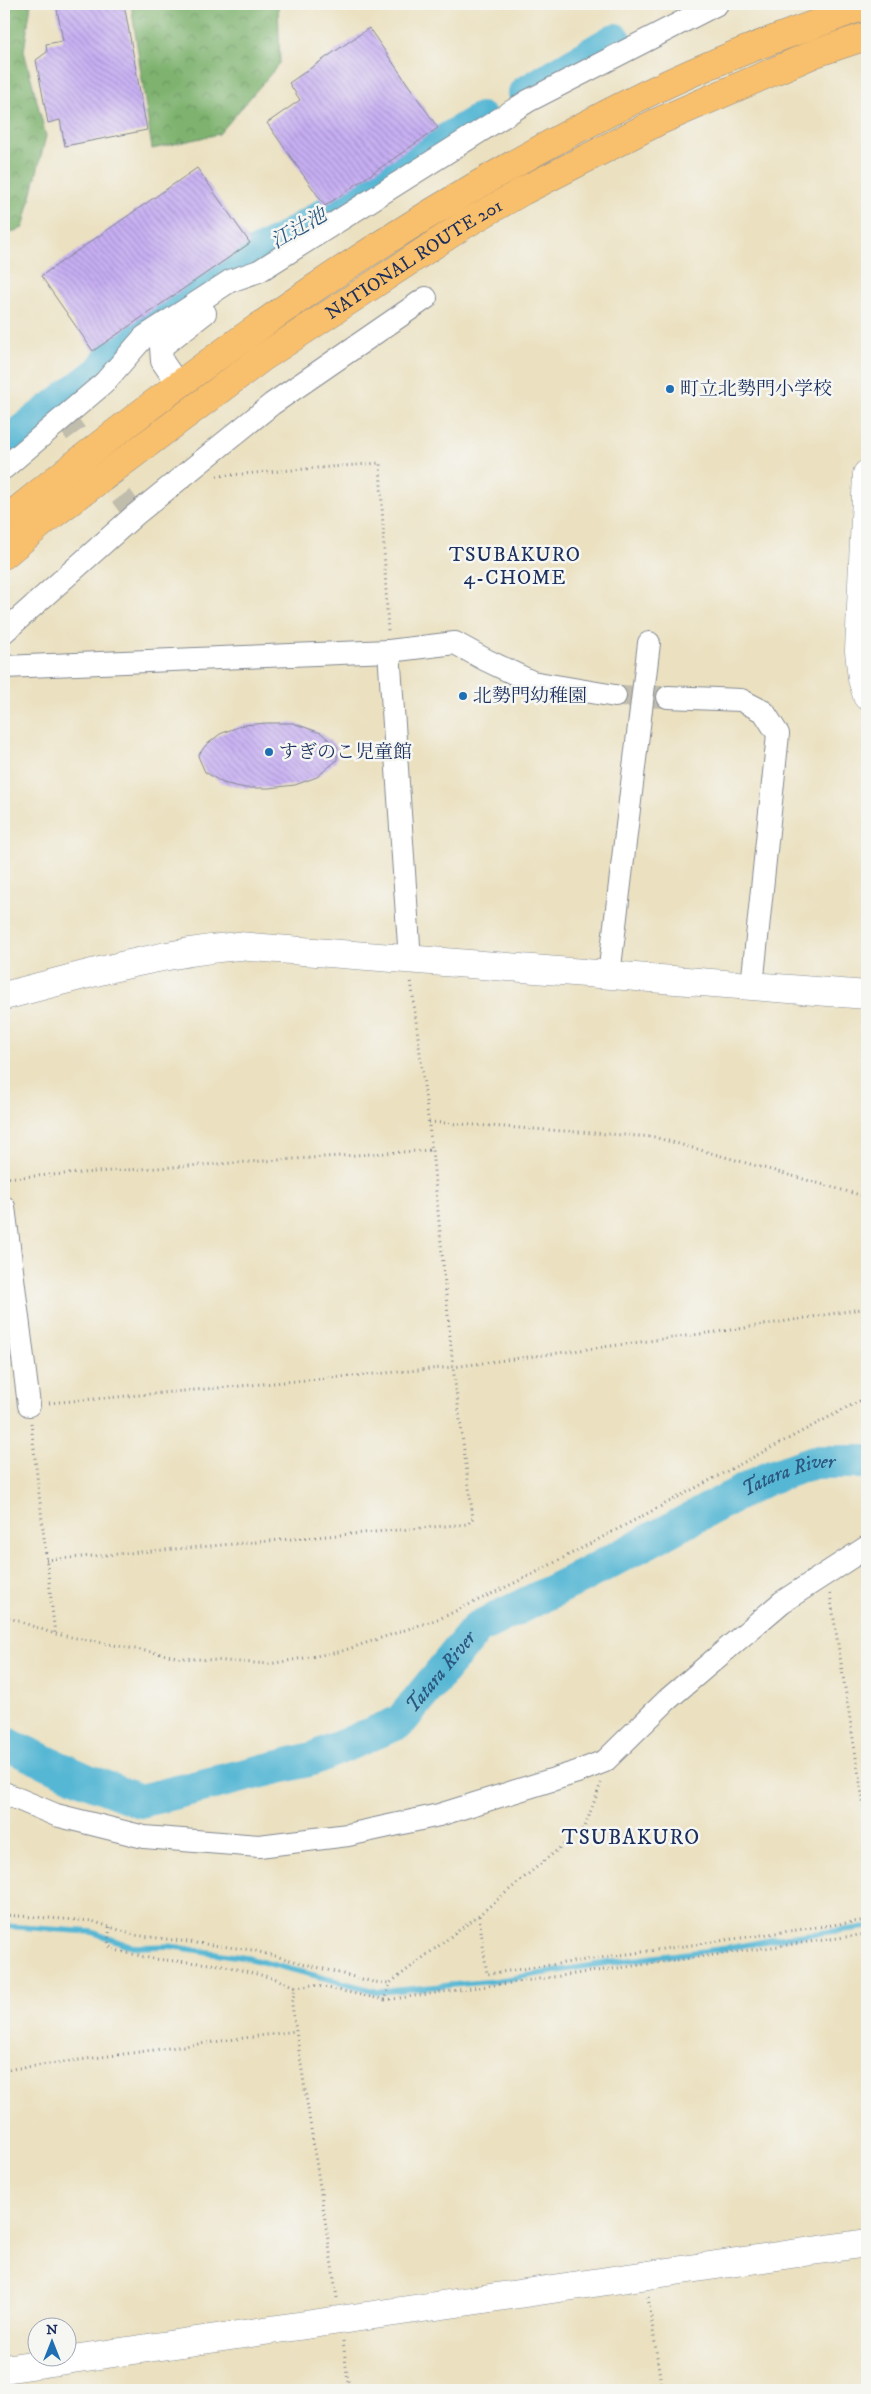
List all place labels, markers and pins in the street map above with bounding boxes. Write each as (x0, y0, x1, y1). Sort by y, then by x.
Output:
place label: 町立北勢門小学校 (680, 378, 832, 401)
marker: 町立北勢門小学校 (664, 383, 676, 395)
place label: 北勢門幼稚園 (473, 685, 587, 708)
marker: 北勢門幼稚園 (457, 690, 469, 702)
place label: すぎのこ児童館 (279, 741, 412, 764)
marker: すぎのこ児童館 (263, 746, 275, 758)

